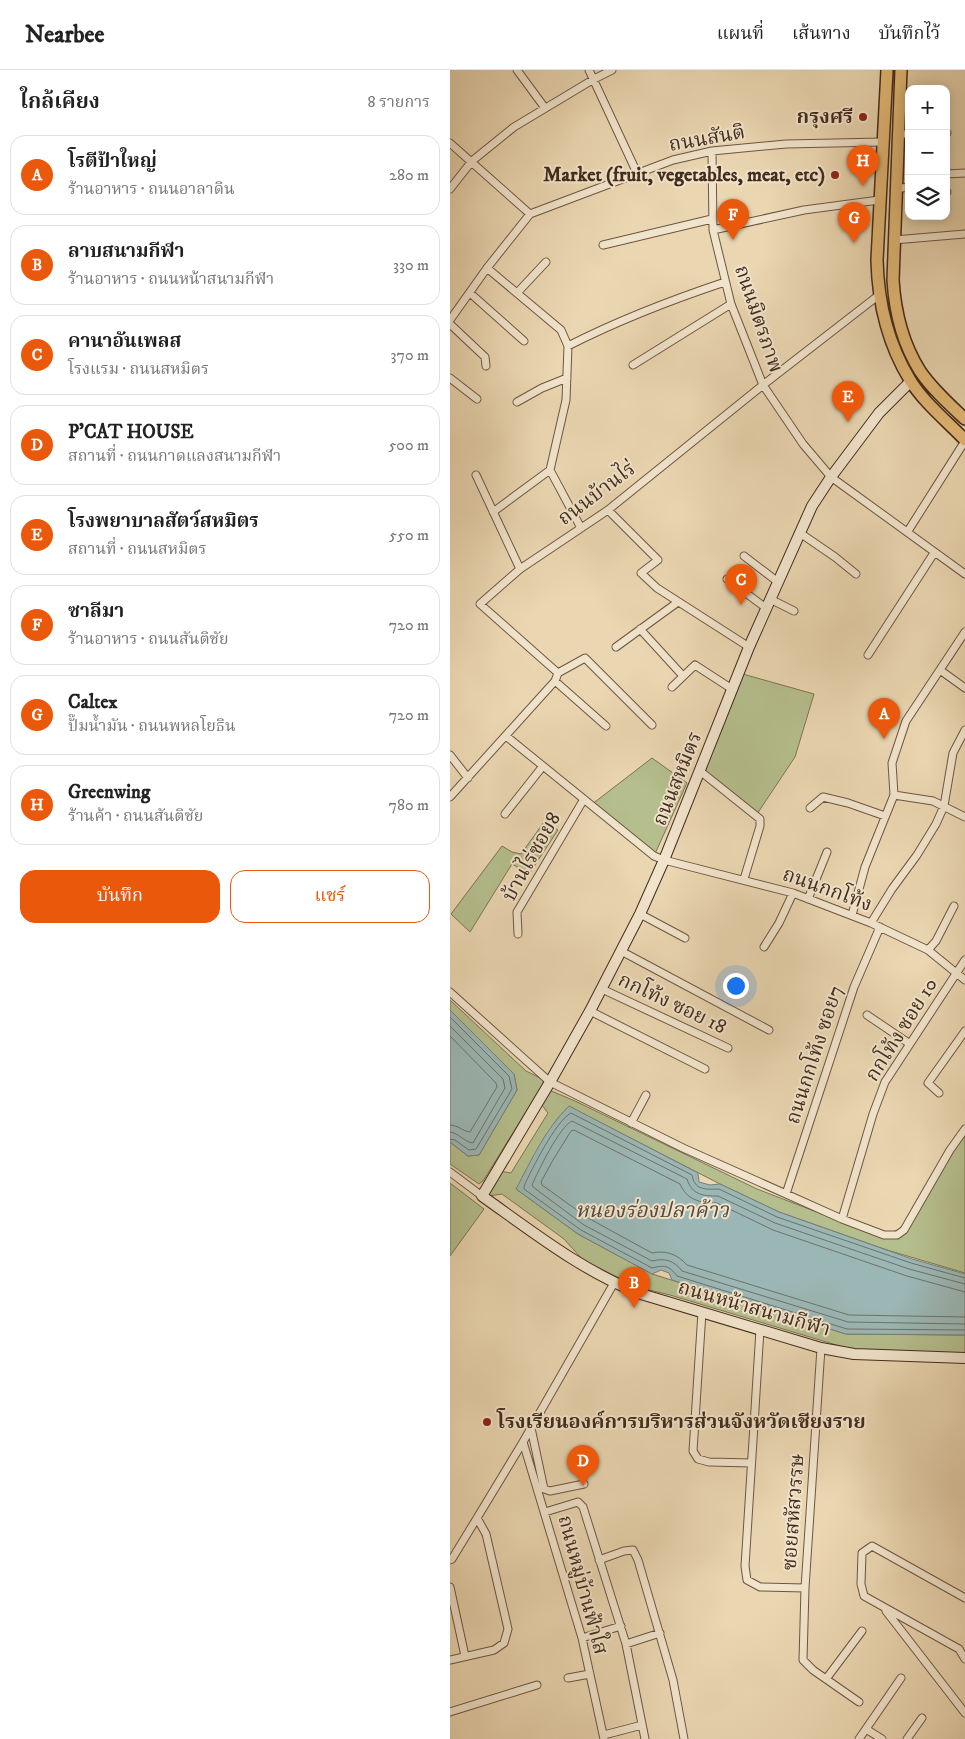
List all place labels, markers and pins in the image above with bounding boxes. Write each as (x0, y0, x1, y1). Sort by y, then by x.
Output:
place label: กรุงศรี (797, 105, 853, 130)
marker: กรุงศรี (857, 111, 869, 123)
pin: H (847, 145, 879, 186)
place label: Market (fruit, vegetables, meat, etc) (543, 163, 825, 188)
marker: Market (fruit, vegetables, meat, etc) (829, 169, 841, 181)
pin: F (717, 199, 749, 240)
pin: G (838, 202, 870, 243)
pin: E (832, 381, 864, 422)
pin: C (725, 564, 757, 605)
pin: A (868, 698, 900, 739)
pin: B (618, 1267, 650, 1308)
place label: โรงเรียนองค์การบริหารส่วนจังหวัดเชียงราย (496, 1408, 866, 1435)
marker: โรงเรียนองค์การบริหารส่วนจังหวัดเชียงราย (481, 1416, 493, 1428)
pin: D (567, 1445, 599, 1486)

